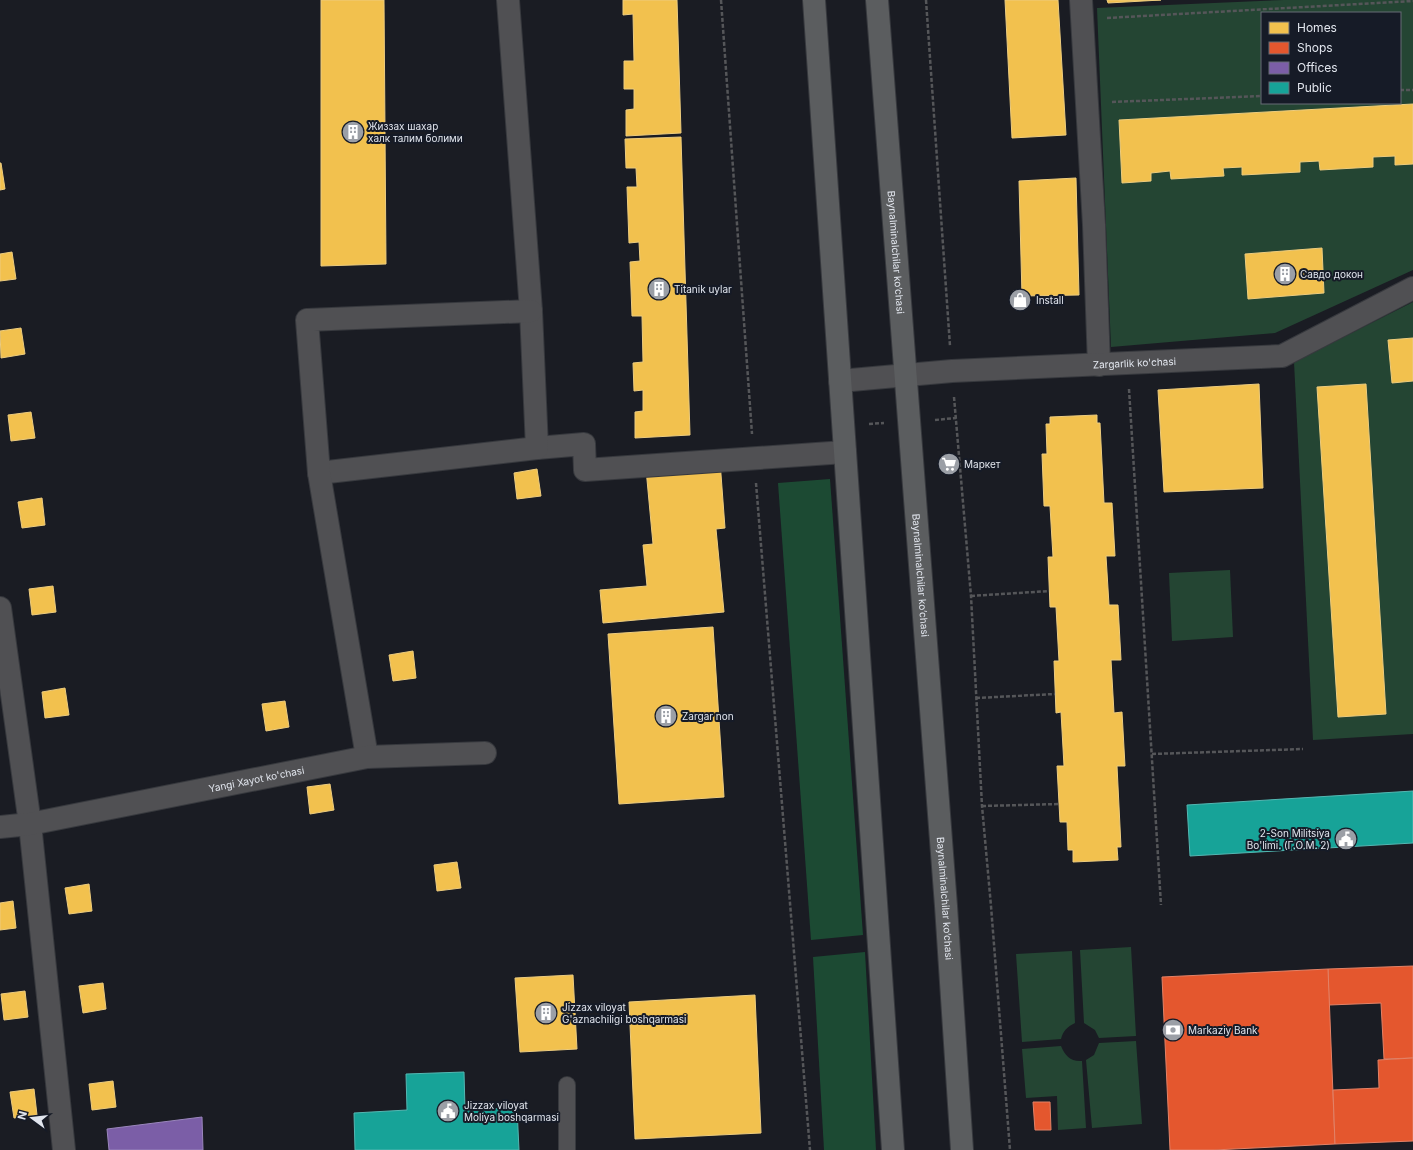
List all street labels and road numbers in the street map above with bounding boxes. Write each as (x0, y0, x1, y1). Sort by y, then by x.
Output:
street label: Baynalminalchilar ko’chasi (886, 190, 907, 314)
street label: Zargarlik ko'chasi (1092, 355, 1176, 371)
street label: Baynalminalchilar ko’chasi (910, 513, 931, 637)
street label: Yangi Xayot ko'chasi (208, 764, 305, 794)
street label: Baynalminalchilar ko’chasi (935, 836, 956, 960)

